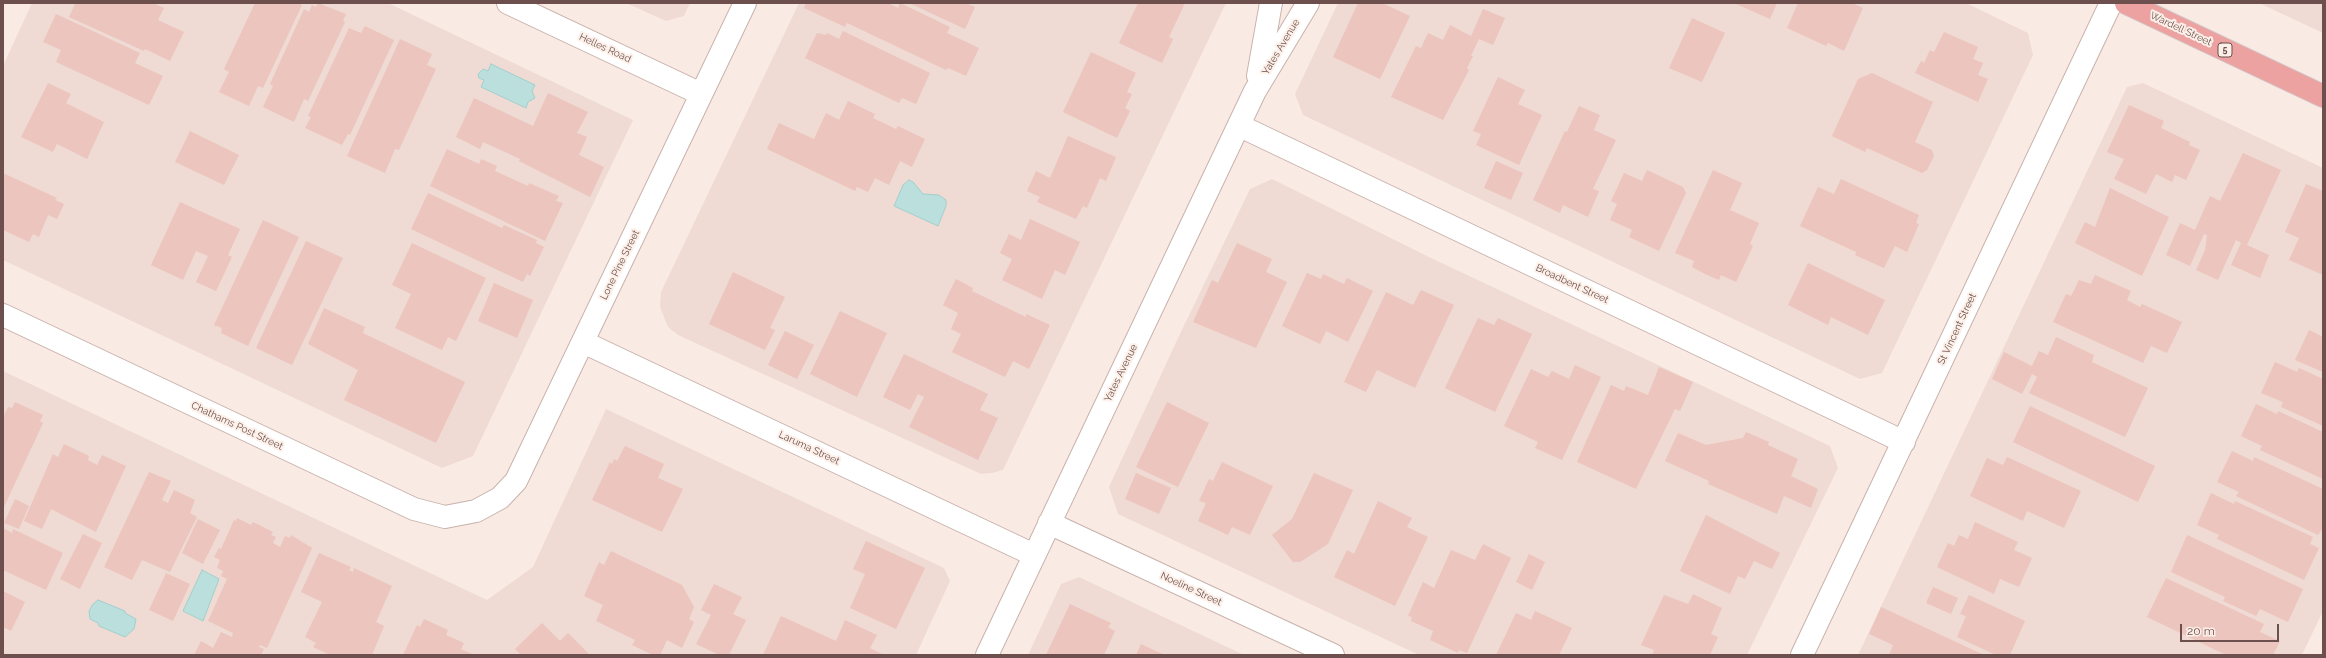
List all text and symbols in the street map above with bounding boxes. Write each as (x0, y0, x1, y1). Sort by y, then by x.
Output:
street label: Wardell Street (2148, 9, 2214, 49)
street label: Yates Avenue (1260, 17, 1302, 77)
street label: Helles Road (577, 31, 633, 65)
road number: 5 (2218, 43, 2232, 57)
street label: Lone Pine Street (598, 228, 642, 302)
street label: Broadbent Street (1534, 262, 1610, 306)
street label: St Vincent Street (1935, 291, 1979, 367)
street label: Yates Avenue (1102, 342, 1140, 404)
street label: Chathams Post Street (189, 399, 285, 453)
street label: Laruma Street (777, 429, 841, 467)
street label: Noeline Street (1158, 570, 1224, 608)
scale bar (2182, 616, 2281, 642)
text: 20 m (2187, 624, 2215, 638)

